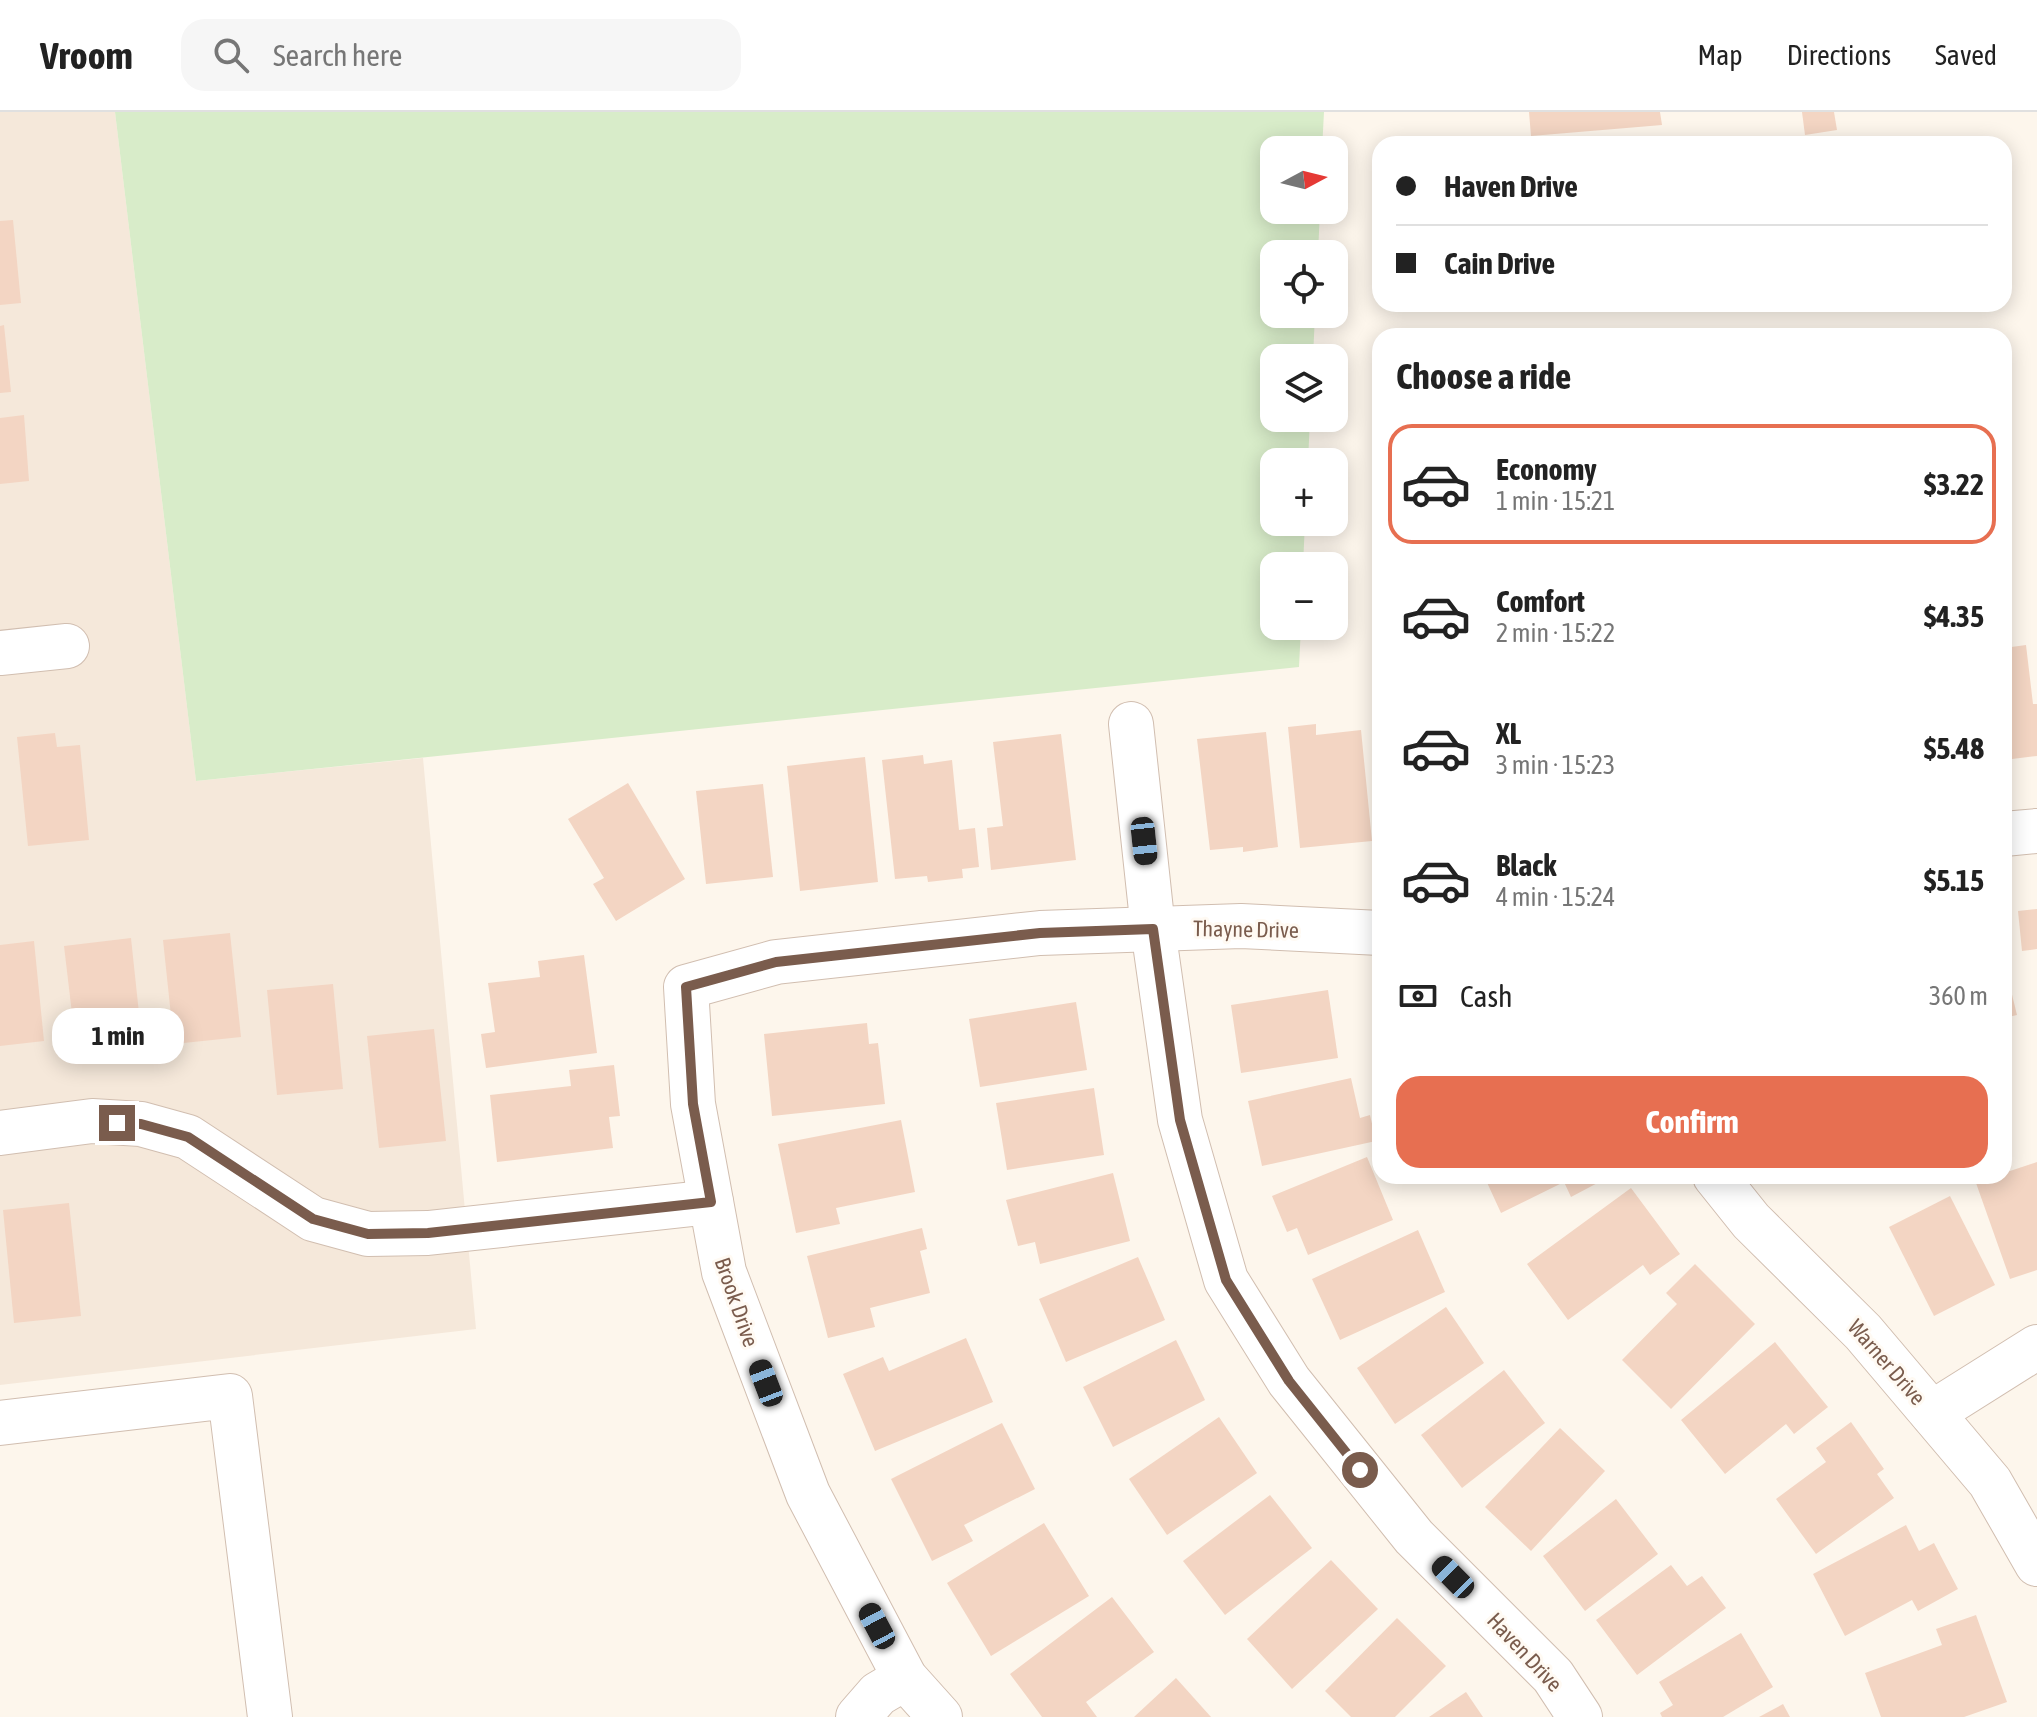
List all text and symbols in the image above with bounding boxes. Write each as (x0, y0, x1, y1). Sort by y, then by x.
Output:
search box (181, 19, 741, 91)
icon: search (209, 33, 253, 77)
text: Vroom (40, 34, 133, 77)
text: Search here (273, 38, 402, 72)
text: Map (1698, 39, 1743, 71)
text: Directions (1787, 39, 1891, 71)
text: Saved (1935, 39, 1997, 71)
north arrow (1260, 136, 1348, 224)
map controls (1260, 136, 1348, 640)
text: Haven Drive (1444, 169, 1578, 203)
button: locate (1260, 240, 1348, 328)
text: Cain Drive (1444, 246, 1555, 280)
button: layers (1260, 344, 1348, 432)
text: Choose a ride (1396, 355, 1571, 397)
button: + (1260, 448, 1348, 536)
icon: car (1400, 448, 1472, 520)
text: Economy (1496, 452, 1597, 486)
text: $3.22 (1924, 467, 1984, 501)
text: 1 min · 15:21 (1496, 486, 1615, 516)
button: − (1260, 552, 1348, 640)
icon: car (1400, 580, 1472, 652)
text: Comfort (1496, 584, 1585, 618)
text: $4.35 (1924, 599, 1984, 633)
text: 2 min · 15:22 (1496, 618, 1615, 648)
icon: car (1400, 712, 1472, 784)
text: XL (1496, 716, 1521, 750)
text: $5.48 (1924, 731, 1984, 765)
text: 3 min · 15:23 (1496, 750, 1615, 780)
car (1130, 816, 1158, 866)
icon: car (1400, 844, 1472, 916)
text: Black (1496, 848, 1556, 882)
text: $5.15 (1924, 863, 1984, 897)
text: 4 min · 15:24 (1496, 882, 1615, 912)
street label: Thayne Drive (1193, 915, 1299, 943)
icon: cash (1396, 974, 1440, 1018)
text: Cash (1460, 979, 1513, 1013)
text: 360 m (1929, 981, 1988, 1011)
callout: 1 min (51, 1007, 183, 1063)
text: 1 min (91, 1021, 145, 1051)
button: Confirm (1396, 1076, 1988, 1168)
route end (99, 1105, 135, 1141)
street label: Brook Drive (710, 1254, 764, 1350)
street label: Warner Drive (1843, 1314, 1931, 1410)
car (746, 1356, 786, 1410)
route start (1342, 1452, 1378, 1488)
car (1428, 1552, 1478, 1602)
car (855, 1599, 899, 1653)
street label: Haven Drive (1482, 1607, 1568, 1697)

